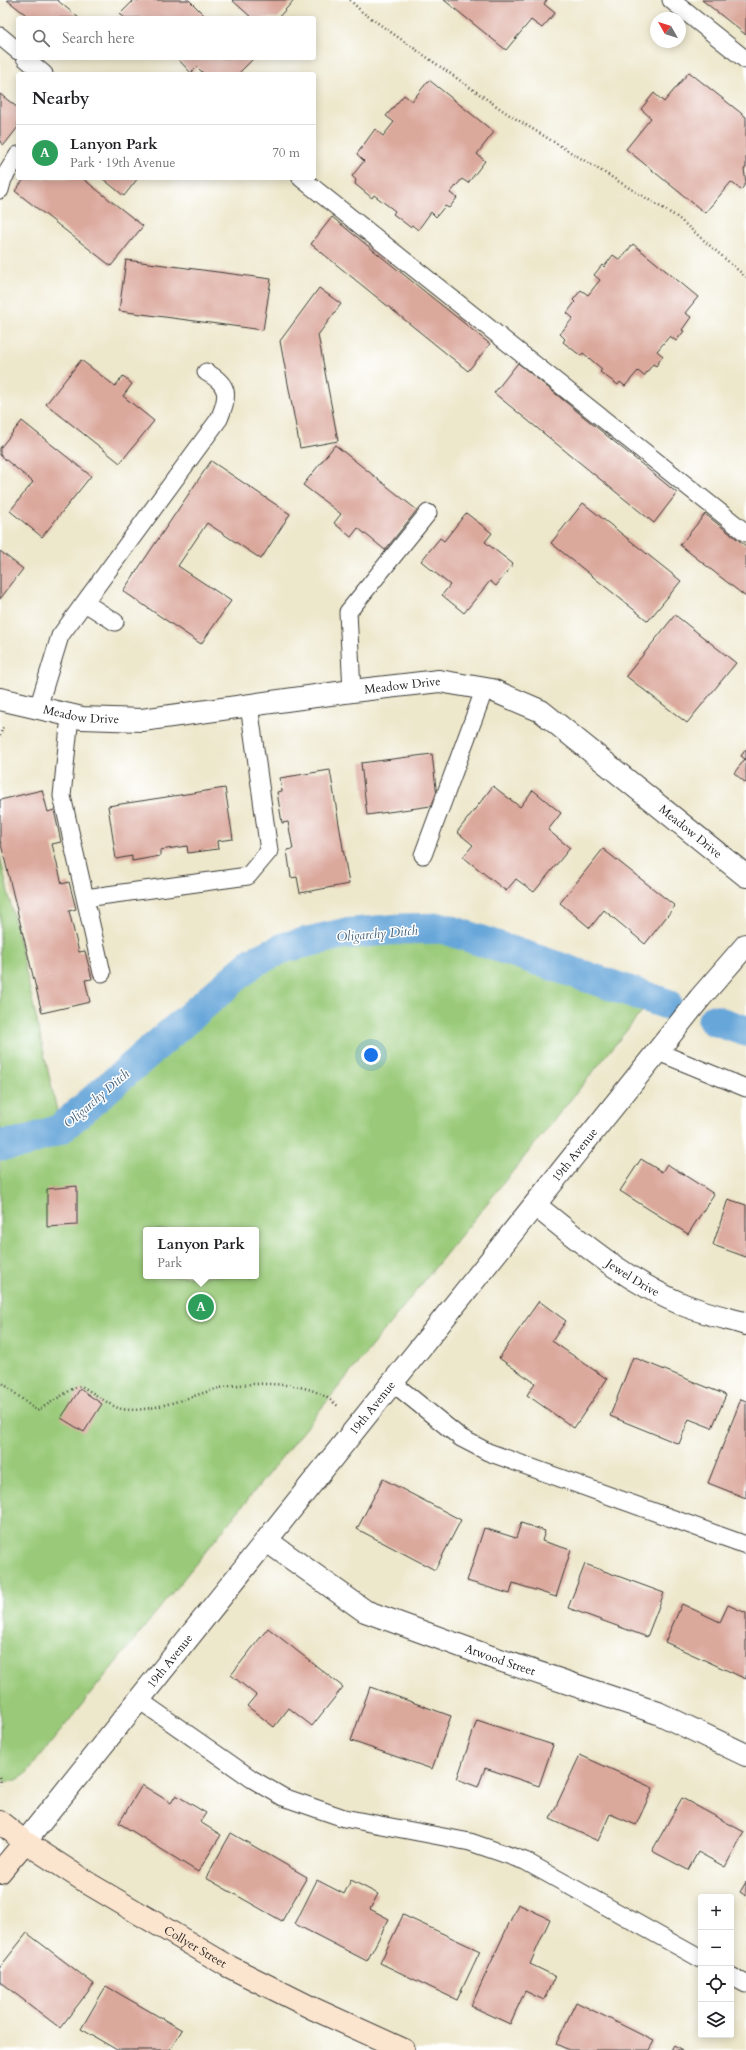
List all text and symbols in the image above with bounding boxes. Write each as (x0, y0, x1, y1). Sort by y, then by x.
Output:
north arrow (650, 12, 686, 48)
search box (16, 16, 316, 60)
icon: search (30, 27, 52, 49)
text: Search here (62, 28, 135, 48)
text: Nearby (32, 87, 89, 110)
text: Lanyon Park (70, 134, 158, 154)
text: A (40, 144, 50, 162)
text: 70 m (272, 144, 300, 162)
text: Park · 19th Avenue (70, 154, 176, 172)
street label: Meadow Drive (363, 673, 442, 698)
street label: Meadow Drive (42, 701, 119, 727)
street label: Meadow Drive (656, 801, 726, 862)
water label: Oligarchy Ditch (336, 921, 419, 947)
your location (361, 1045, 381, 1065)
water label: Oligarchy Ditch (60, 1065, 134, 1132)
street label: 19th Avenue (548, 1124, 601, 1185)
popup (143, 1227, 259, 1279)
text: Lanyon Park (157, 1234, 245, 1254)
text: Park (157, 1254, 182, 1272)
street label: Jewel Drive (601, 1254, 662, 1300)
pin: A (188, 1292, 214, 1322)
street label: 19th Avenue (346, 1377, 399, 1438)
street label: 19th Avenue (143, 1630, 196, 1691)
street label: Atwood Street (463, 1640, 538, 1679)
map controls (698, 1894, 734, 2038)
button: + (698, 1894, 734, 1930)
street label: Collyer Street (161, 1922, 230, 1972)
button: − (698, 1930, 734, 1966)
button: locate (698, 1966, 734, 2002)
button: layers (698, 2002, 734, 2038)

